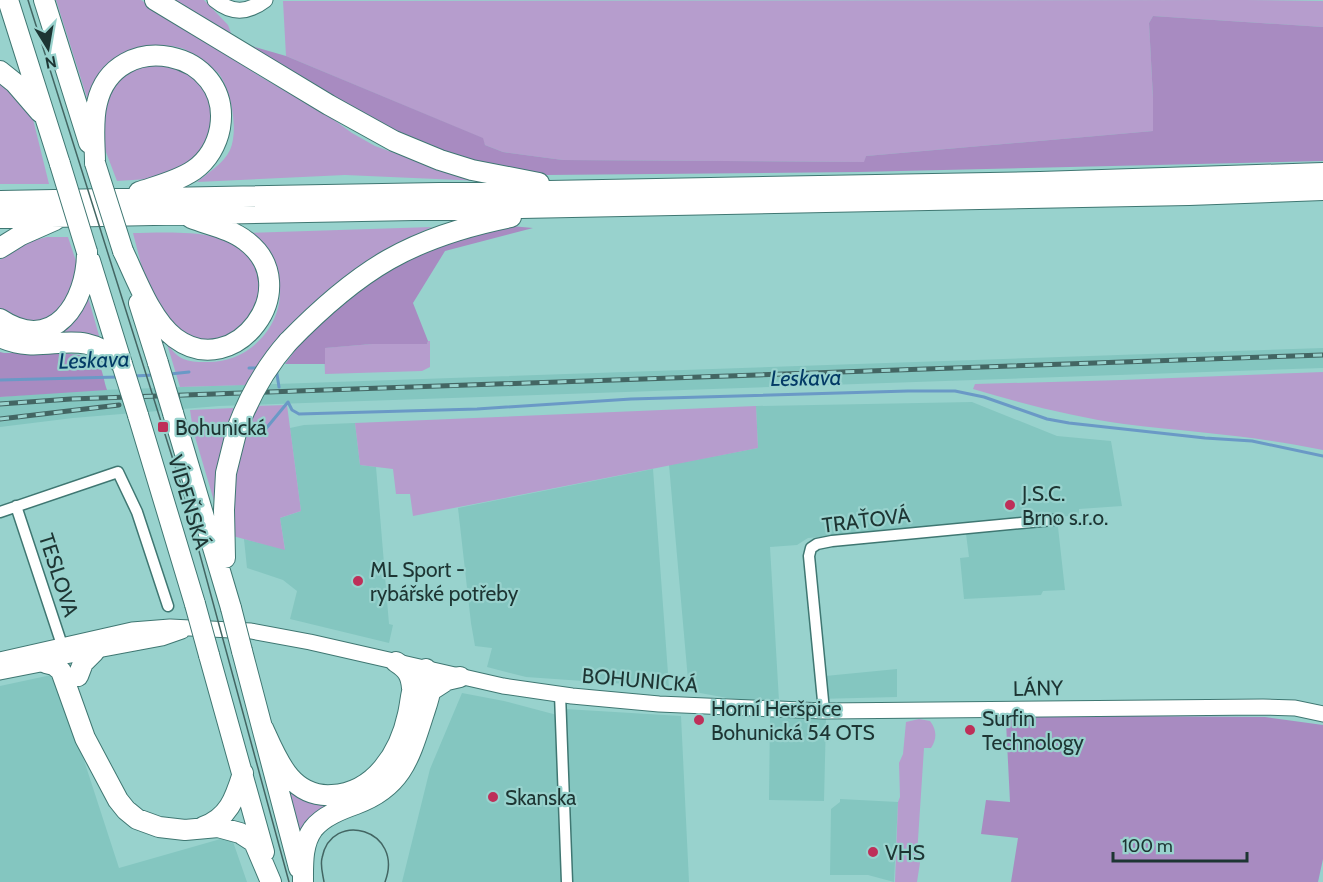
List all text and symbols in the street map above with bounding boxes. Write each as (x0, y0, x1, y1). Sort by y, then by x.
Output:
north arrow (18, 18, 78, 78)
text: N (43, 52, 58, 73)
water label: Leskava (58, 345, 130, 375)
water label: Leskava (770, 364, 842, 392)
place label: Bohunická (175, 415, 267, 440)
marker: Bohunická (156, 420, 170, 434)
street label: VÍDEŇSKÁ (163, 452, 216, 552)
place label: J.S.C. Brno s.r.o. (1021, 481, 1108, 530)
marker: J.S.C. Brno s.r.o. (1003, 498, 1017, 512)
street label: TRAŤOVÁ (820, 501, 912, 538)
street label: TESLOVA (34, 530, 84, 620)
place label: ML Sport - rybářské potřeby (370, 557, 519, 606)
marker: ML Sport - rybářské potřeby (351, 574, 365, 588)
street label: BOHUNICKÁ (581, 662, 699, 698)
street label: LÁNY (1013, 675, 1064, 701)
place label: Horní Heršpice Bohunická 54 OTS (711, 696, 875, 745)
place label: Surfin Technology (982, 706, 1084, 755)
marker: Horní Heršpice Bohunická 54 OTS (692, 713, 706, 727)
marker: Surfin Technology (963, 723, 977, 737)
place label: Skanska (505, 785, 576, 810)
marker: Skanska (486, 790, 500, 804)
scale bar (1113, 825, 1246, 863)
text: 100 m (1122, 835, 1173, 857)
place label: VHS (885, 840, 925, 865)
marker: VHS (866, 845, 880, 859)

